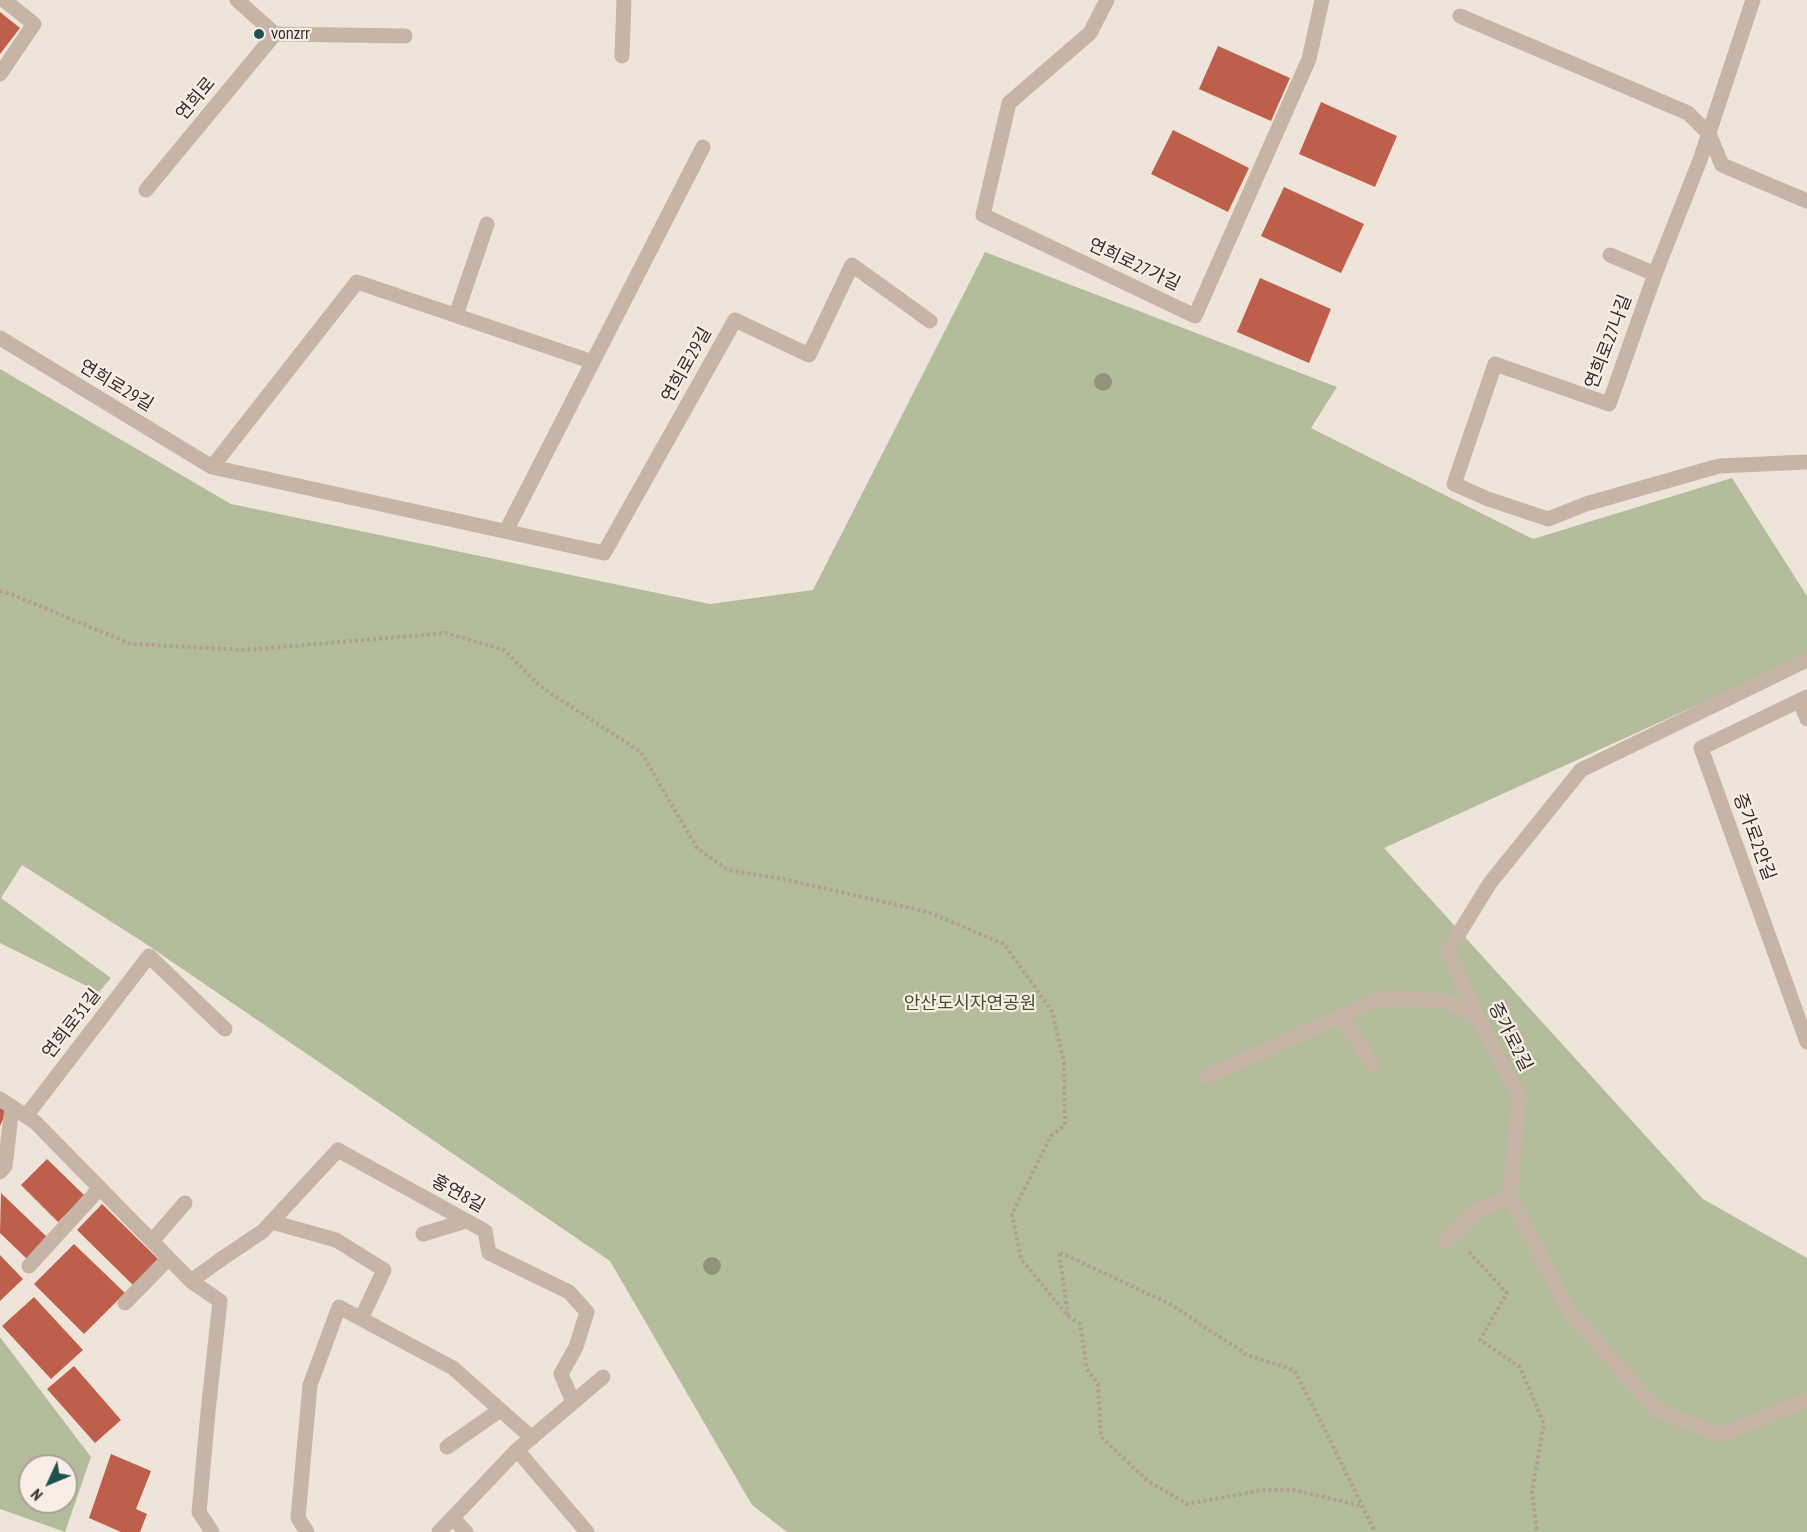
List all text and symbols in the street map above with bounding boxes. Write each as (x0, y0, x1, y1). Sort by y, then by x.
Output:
place label: vonzrr (271, 23, 310, 45)
marker: vonzrr (252, 27, 266, 41)
street label: 연희로 (172, 73, 220, 125)
street label: 연희로27가길 (1085, 234, 1183, 296)
street label: 연희로27나길 (1581, 292, 1637, 392)
street label: 연희로29길 (658, 324, 716, 406)
street label: 연희로29길 (75, 356, 157, 416)
street label: 증가로2안길 (1728, 791, 1780, 883)
street label: 연희로31길 (38, 985, 106, 1063)
park label: 안산도시자연공원 (904, 993, 1036, 1015)
street label: 증가로2길 (1484, 999, 1536, 1075)
street label: 홍연8길 (427, 1171, 489, 1217)
north arrow (18, 1454, 78, 1514)
text: N (26, 1485, 47, 1505)

